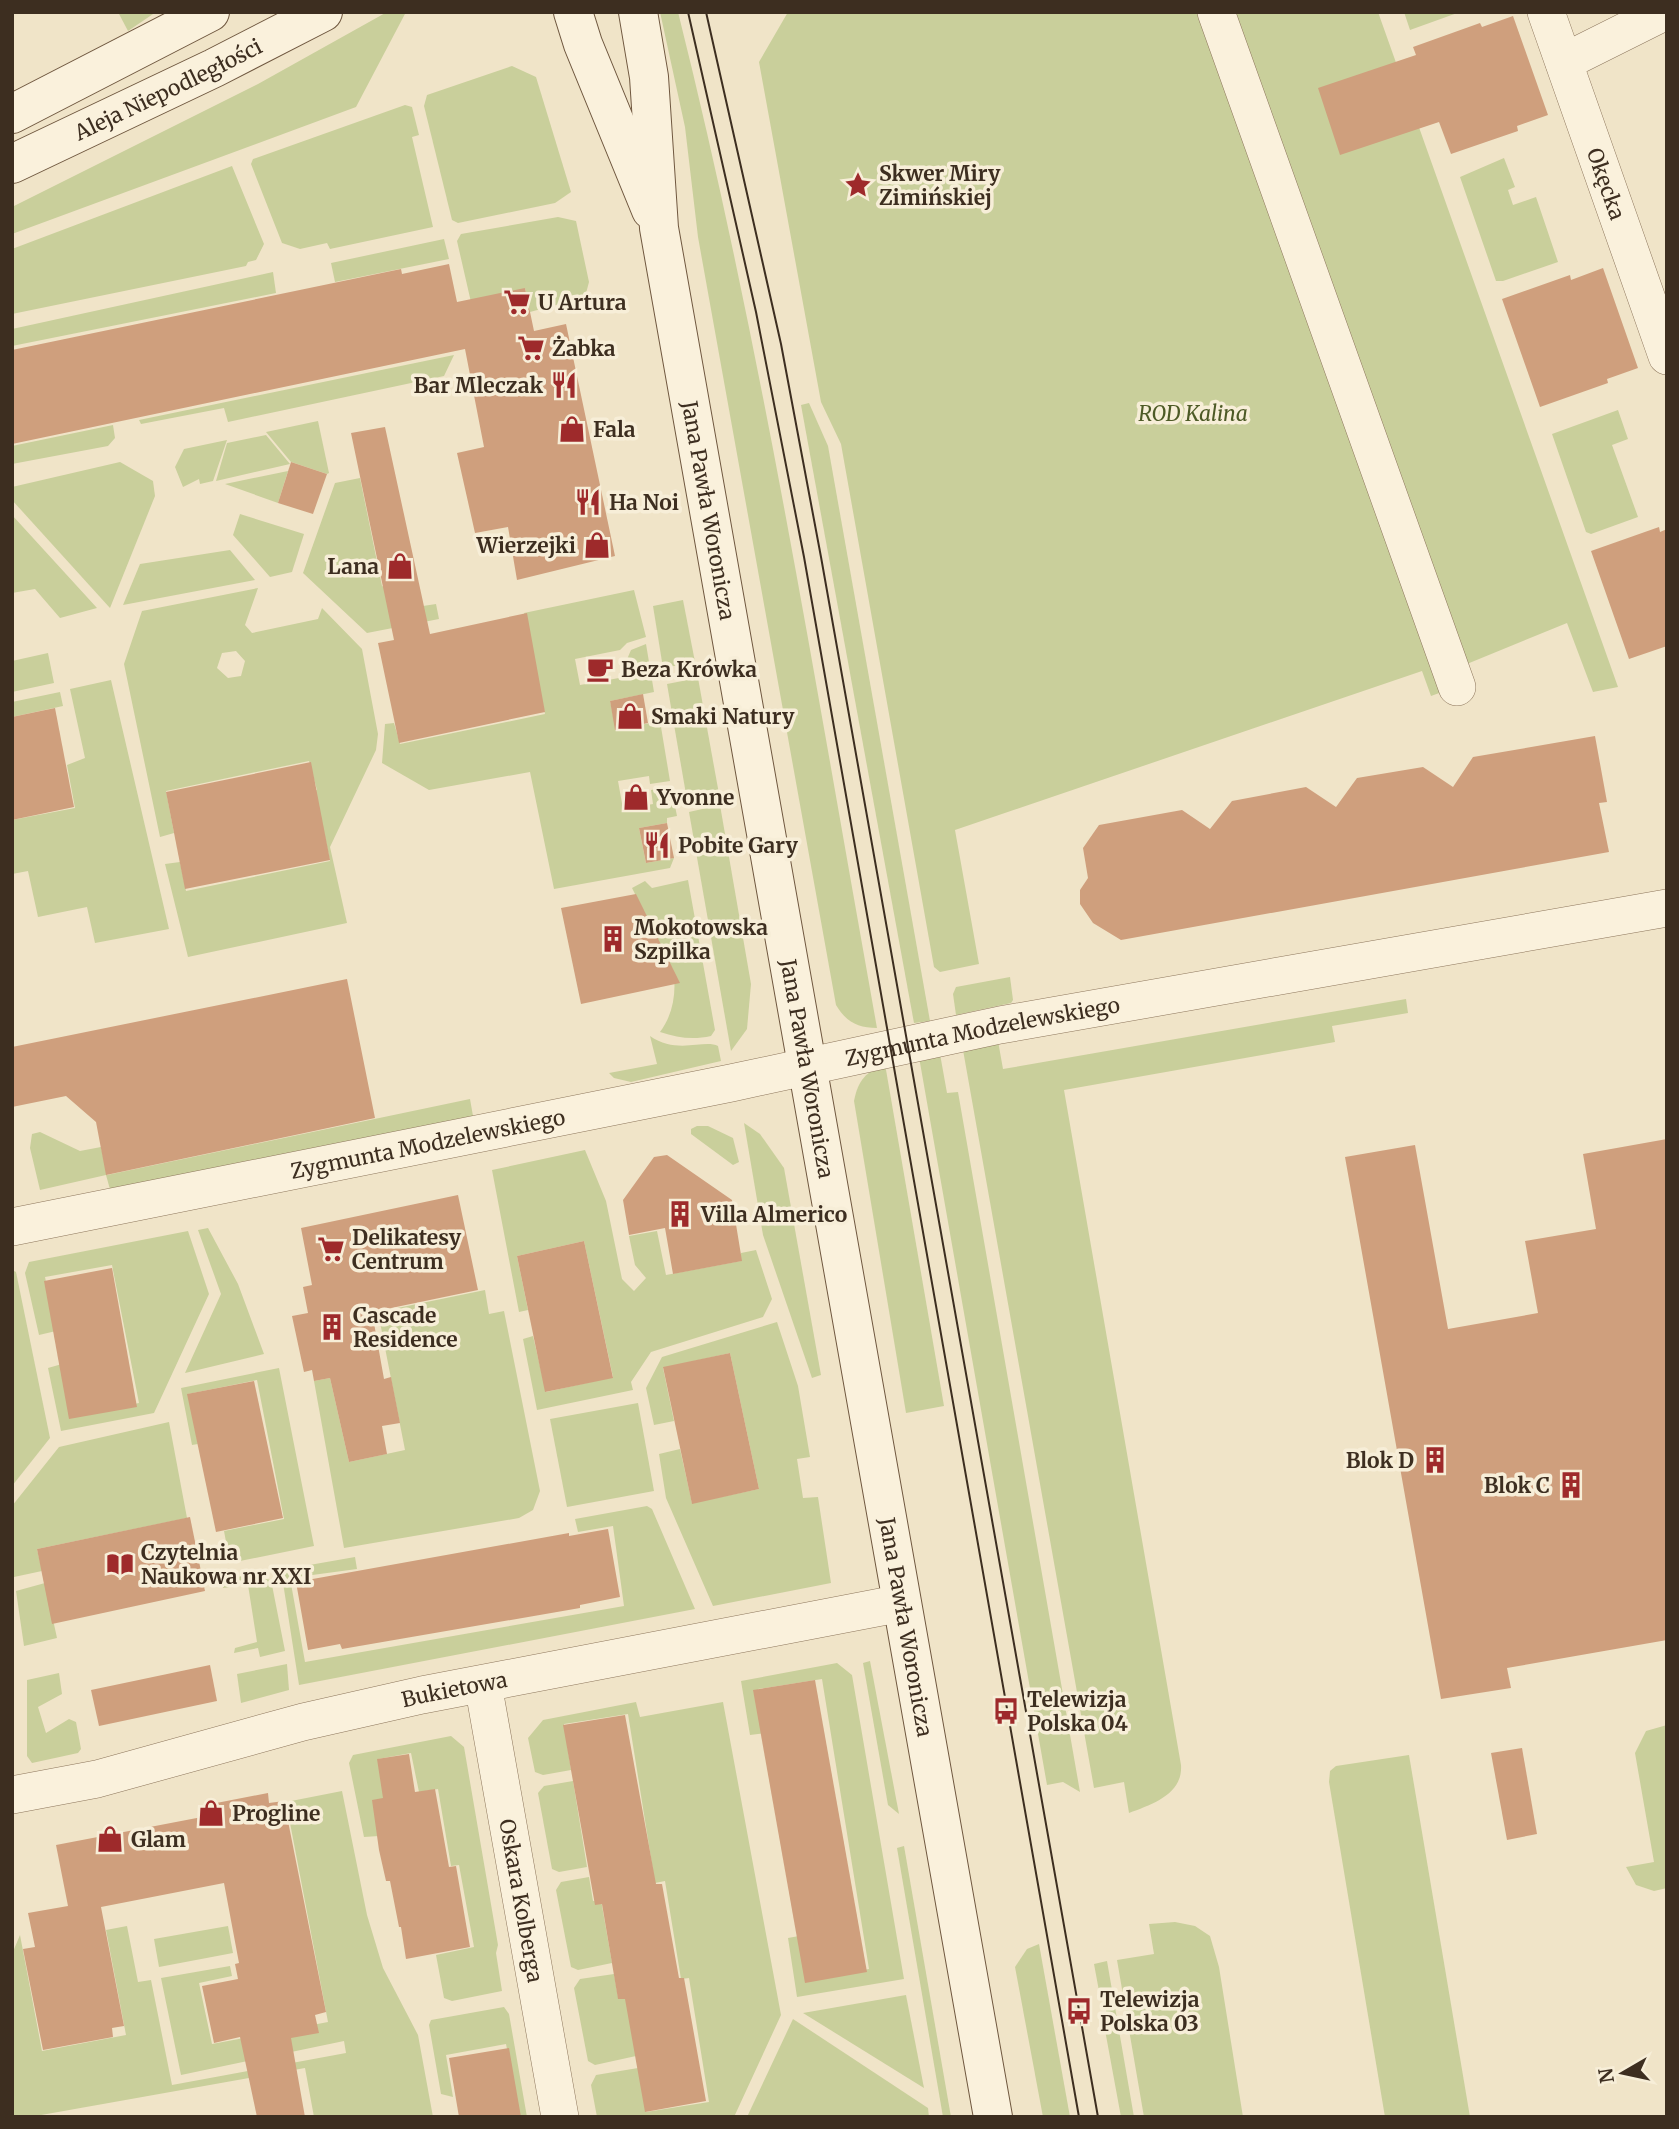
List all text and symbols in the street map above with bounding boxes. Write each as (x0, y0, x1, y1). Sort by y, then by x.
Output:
street label: Aleja Niepodległości (69, 32, 267, 146)
street label: Okęcka (1581, 144, 1631, 223)
place label: Skwer Miry Zimińskiej (879, 160, 1001, 211)
place icon: Skwer Miry Zimińskiej (843, 170, 873, 200)
supermarket icon: U Artura (502, 287, 532, 317)
place label: U Artura (538, 289, 627, 316)
supermarket icon: Żabka (516, 333, 546, 363)
place label: Żabka (552, 335, 616, 362)
restaurant icon: Bar Mleczak (549, 370, 579, 400)
place label: Bar Mleczak (414, 372, 543, 399)
street label: Jana Pawła Woronicza (676, 398, 742, 622)
park label: ROD Kalina (1138, 400, 1248, 427)
shop icon: Fala (557, 414, 587, 444)
place label: Fala (593, 416, 636, 443)
restaurant icon: Ha Noi (573, 487, 603, 517)
place label: Ha Noi (609, 489, 679, 516)
shop icon: Wierzejki (582, 530, 612, 560)
place label: Wierzejki (475, 532, 576, 559)
shop icon: Lana (385, 551, 415, 581)
place label: Lana (327, 553, 379, 580)
cafe icon: Beza Krówka (585, 654, 615, 684)
place label: Beza Krówka (621, 656, 757, 683)
shop icon: Smaki Natury (615, 701, 645, 731)
place label: Smaki Natury (651, 703, 795, 730)
shop icon: Yvonne (621, 782, 651, 812)
place label: Yvonne (656, 784, 734, 811)
restaurant icon: Pobite Gary (642, 830, 672, 860)
place label: Pobite Gary (678, 832, 799, 859)
place label: Mokotowska Szpilka (634, 914, 768, 965)
building icon: Mokotowska Szpilka (598, 924, 628, 954)
street label: Jana Pawła Woronicza (775, 956, 840, 1180)
street label: Zygmunta Modzelewskiego (843, 991, 1122, 1072)
street label: Zygmunta Modzelewskiego (288, 1103, 567, 1184)
building icon: Villa Almerico (665, 1199, 695, 1229)
place label: Villa Almerico (700, 1201, 847, 1228)
place label: Delikatesy Centrum (352, 1224, 462, 1275)
supermarket icon: Delikatesy Centrum (316, 1234, 346, 1264)
place label: Cascade Residence (353, 1302, 458, 1353)
building icon: Cascade Residence (317, 1312, 347, 1342)
building icon: Blok D (1420, 1445, 1450, 1475)
place label: Blok D (1346, 1447, 1414, 1474)
building icon: Blok C (1556, 1470, 1586, 1500)
place label: Blok C (1484, 1472, 1550, 1499)
street label: Jana Pawła Woronicza (874, 1514, 939, 1739)
place label: Czytelnia Naukowa nr XXI (141, 1539, 311, 1590)
library icon: Czytelnia Naukowa nr XXI (105, 1549, 135, 1579)
street label: Bukietowa (399, 1665, 509, 1713)
place label: Telewizja Polska 04 (1027, 1686, 1128, 1737)
bus stop icon: Telewizja Polska 04 (991, 1696, 1021, 1726)
shop icon: Progline (196, 1798, 226, 1828)
place label: Progline (232, 1800, 320, 1827)
street label: Oskara Kolberga (494, 1817, 549, 1984)
shop icon: Glam (95, 1824, 125, 1854)
place label: Glam (131, 1826, 186, 1853)
place label: Telewizja Polska 03 (1100, 1986, 1200, 2037)
bus stop icon: Telewizja Polska 03 (1064, 1996, 1094, 2026)
north arrow (1588, 2038, 1658, 2108)
text: N (1593, 2066, 1619, 2085)

